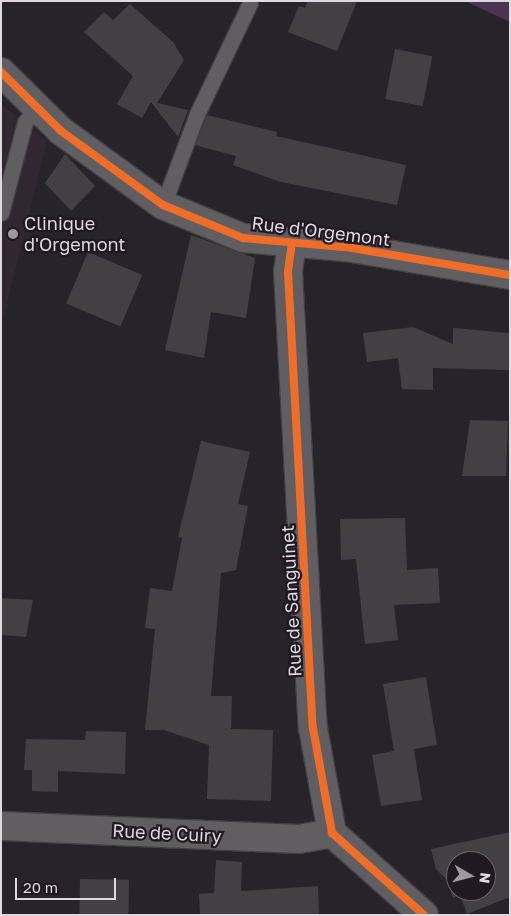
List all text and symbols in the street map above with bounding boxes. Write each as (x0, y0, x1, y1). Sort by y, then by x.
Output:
street label: Rue d'Orgemont (251, 212, 391, 250)
place label: Clinique d'Orgemont (24, 213, 126, 255)
marker: Clinique d'Orgemont (6, 227, 20, 241)
street label: Rue de Sanguinet (276, 525, 306, 677)
street label: Rue de Cuiry (112, 819, 222, 847)
north arrow (446, 851, 496, 901)
scale bar (18, 868, 119, 900)
text: N (476, 872, 495, 884)
text: 20 m (23, 878, 58, 896)

